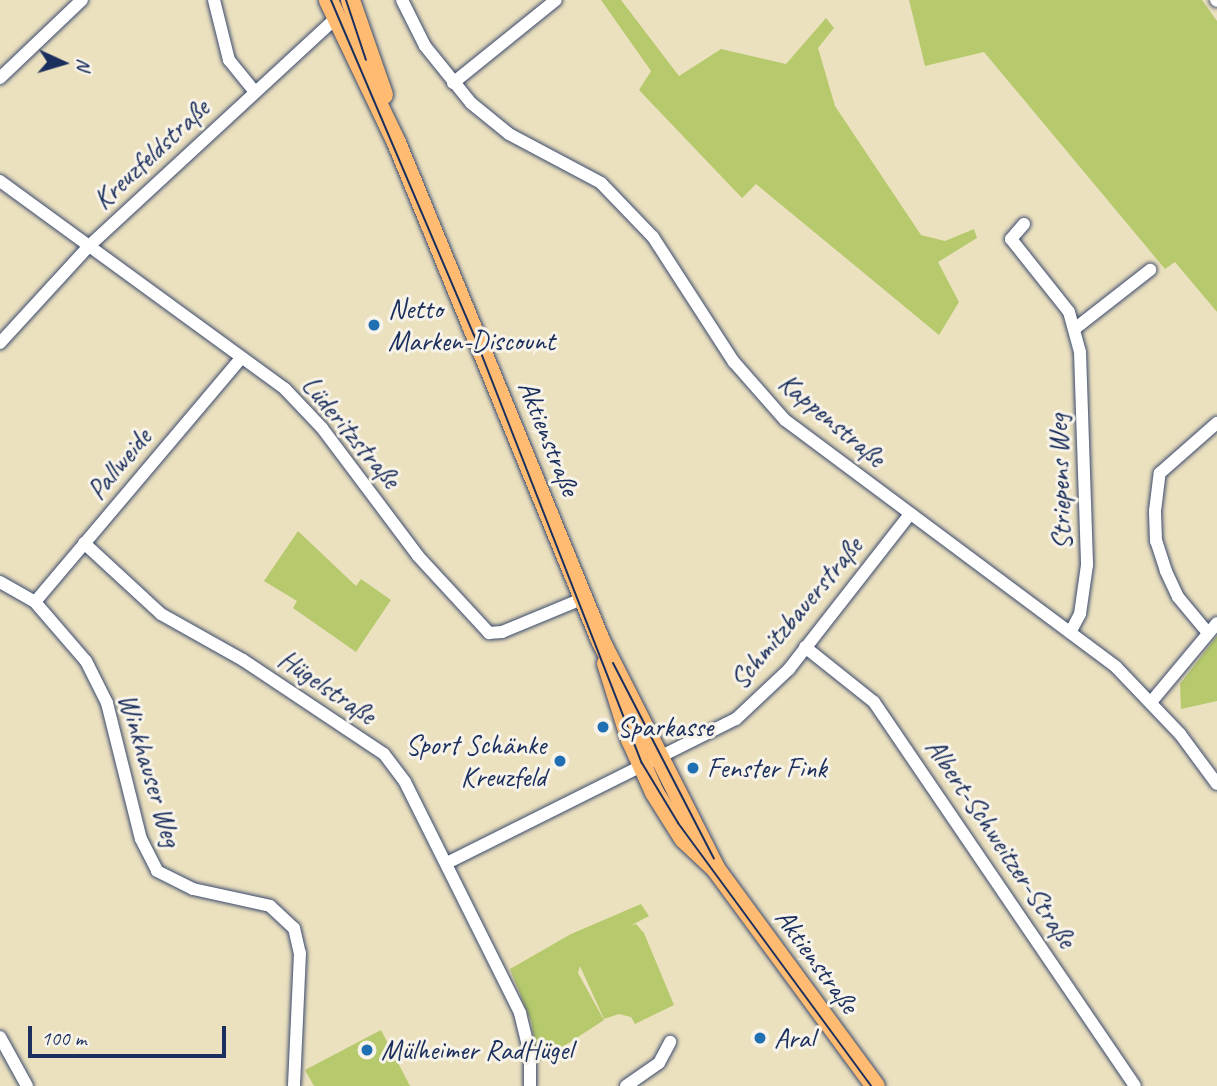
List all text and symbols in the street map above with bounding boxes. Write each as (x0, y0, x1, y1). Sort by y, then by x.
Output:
north arrow (28, 28, 98, 98)
text: N (72, 58, 96, 71)
street label: Kreuzfeldstraße (86, 92, 216, 216)
place label: Netto Marken-Discount (388, 292, 555, 358)
marker: Netto Marken-Discount (366, 317, 382, 333)
street label: Kappenstraße (772, 366, 892, 474)
street label: Lüderitzstraße (294, 369, 408, 495)
street label: Aktienstraße (511, 376, 587, 500)
street label: Striepens Weg (1041, 413, 1079, 551)
street label: Pallweide (80, 422, 158, 506)
street label: Schmitzbauerstraße (723, 530, 869, 696)
street label: Hügelstraße (272, 642, 382, 732)
street label: Winkhauser Weg (111, 689, 189, 851)
place label: Sparkasse (617, 710, 713, 744)
marker: Sparkasse (595, 719, 611, 735)
place label: Sport Schänke Kreuzfeld (406, 728, 546, 794)
street label: Albert-Schweitzer-Straße (918, 732, 1084, 954)
place label: Fenster Fink (707, 751, 827, 785)
marker: Sport Schänke Kreuzfeld (552, 753, 568, 769)
marker: Fenster Fink (685, 760, 701, 776)
street label: Aktienstraße (768, 902, 866, 1020)
scale bar (32, 1012, 229, 1056)
place label: Aral (774, 1021, 815, 1055)
text: 100 m (41, 1025, 86, 1051)
marker: Aral (752, 1030, 768, 1046)
place label: Mülheimer RadHügel (381, 1033, 573, 1067)
marker: Mülheimer RadHügel (359, 1042, 375, 1058)

